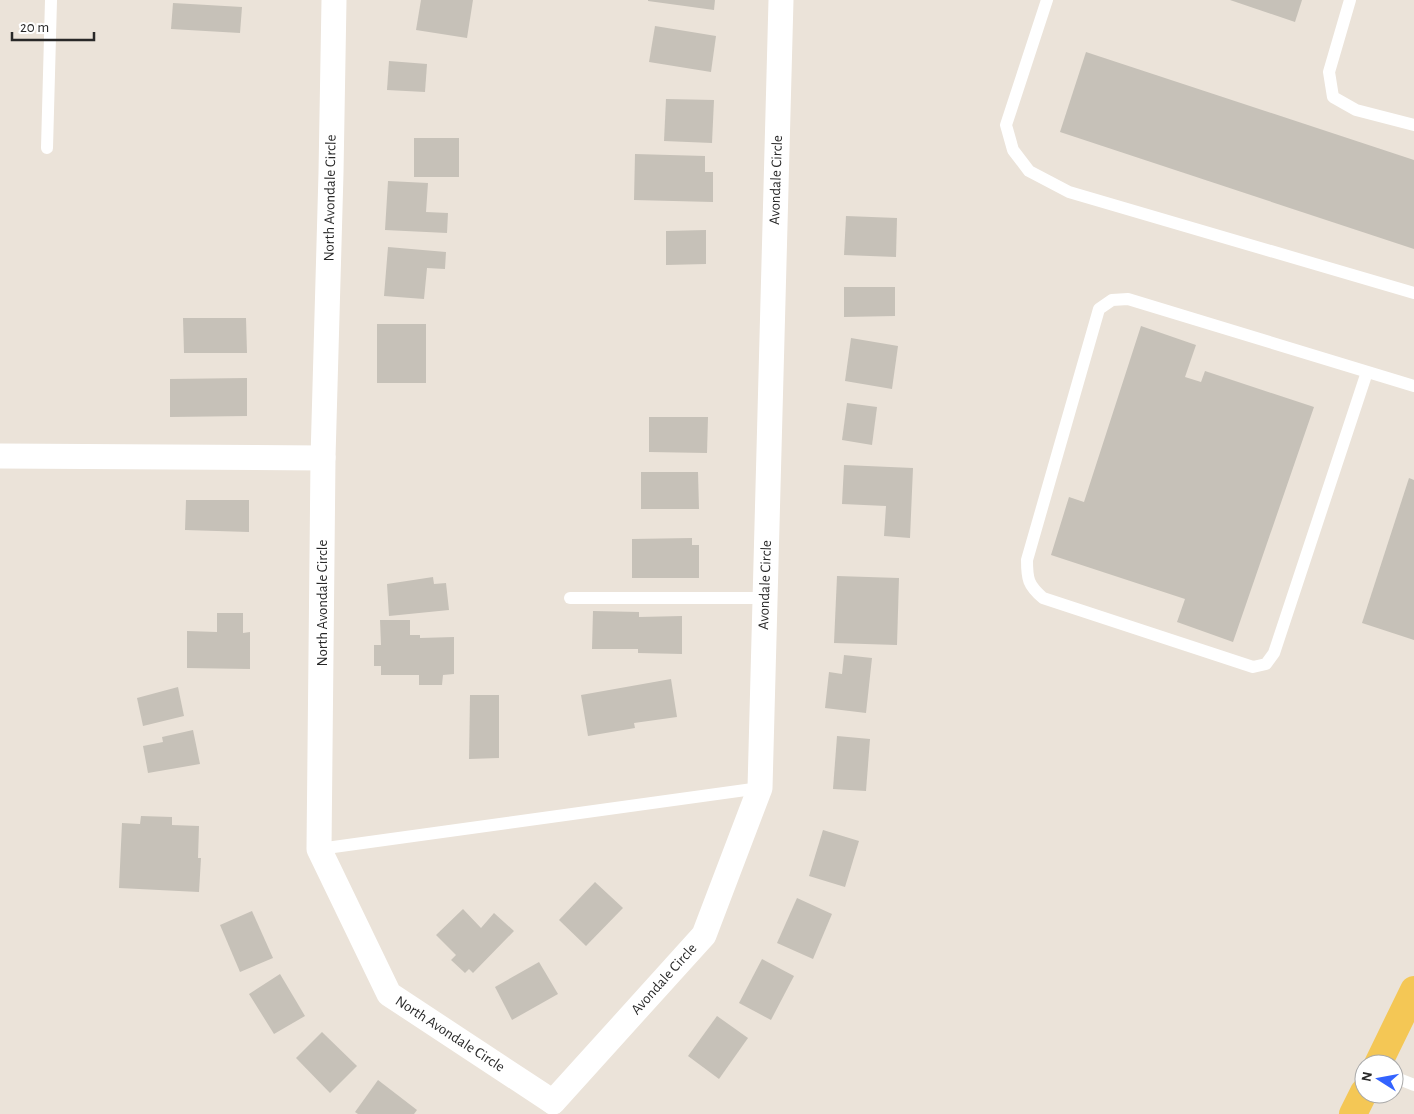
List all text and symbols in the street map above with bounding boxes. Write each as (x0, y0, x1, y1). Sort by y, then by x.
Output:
scale bar (12, 10, 95, 42)
text: 20 m (20, 20, 49, 35)
street label: North Avondale Circle (321, 134, 339, 262)
street label: Avondale Circle (767, 135, 785, 225)
street label: North Avondale Circle (315, 539, 330, 667)
street label: Avondale Circle (756, 540, 774, 630)
street label: Avondale Circle (628, 941, 700, 1017)
street label: North Avondale Circle (393, 993, 507, 1075)
north arrow (1354, 1054, 1404, 1104)
text: N (1359, 1071, 1375, 1083)

